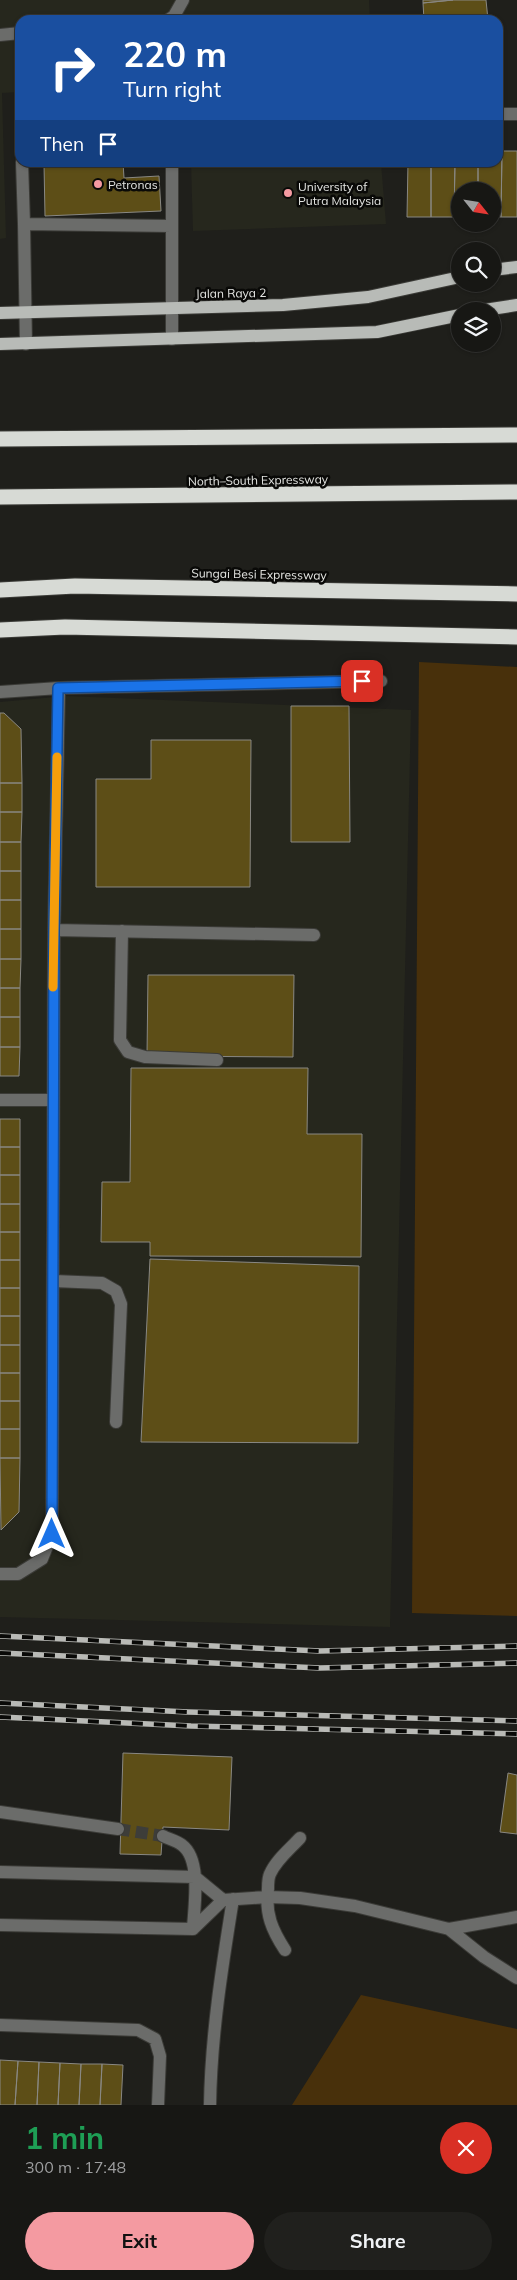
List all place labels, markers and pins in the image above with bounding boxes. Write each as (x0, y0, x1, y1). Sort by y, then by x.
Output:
place label: Petronas (108, 177, 158, 192)
marker: Petronas (92, 178, 104, 190)
place label: University of Putra Malaysia (298, 179, 381, 208)
marker: University of Putra Malaysia (282, 187, 294, 199)
pin (341, 660, 383, 702)

